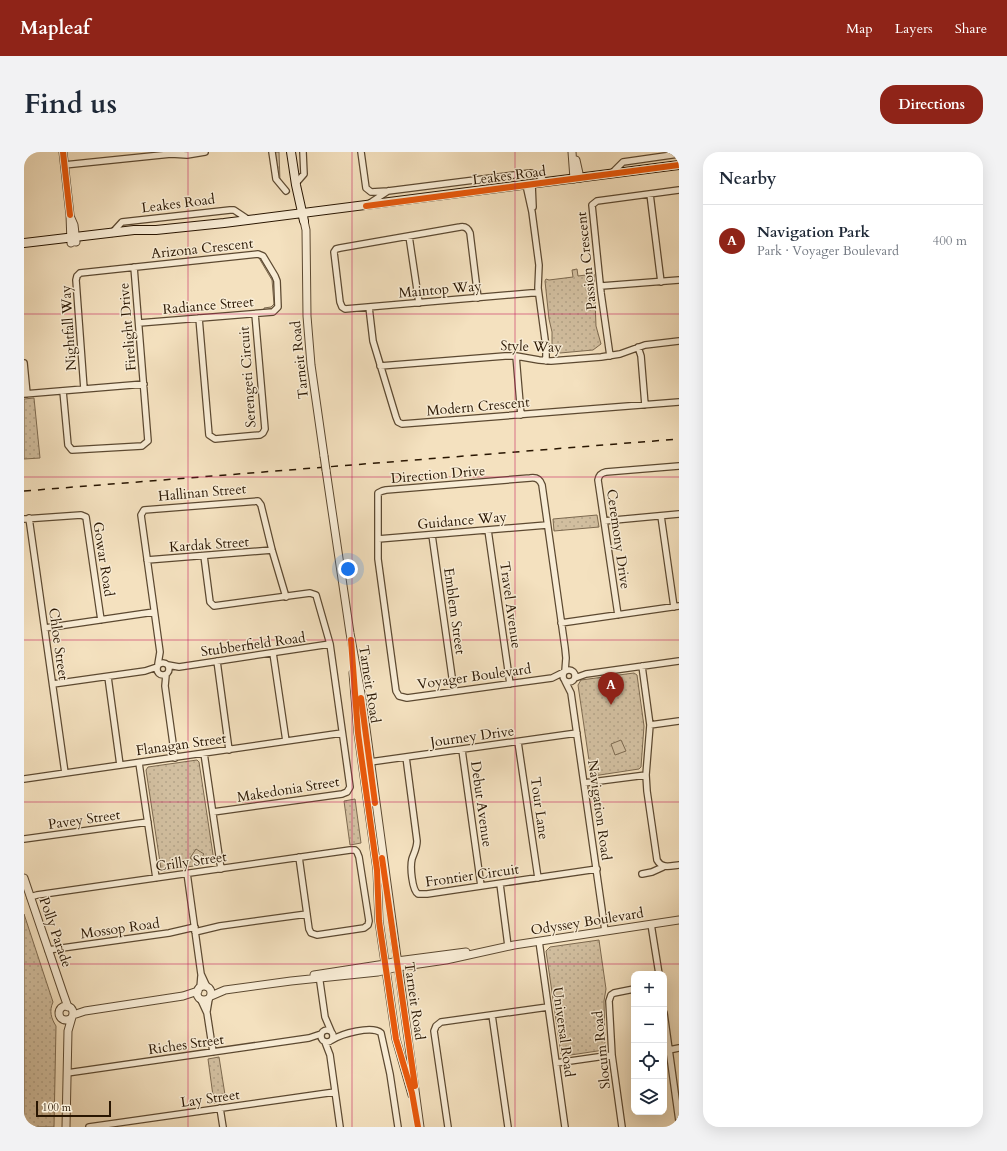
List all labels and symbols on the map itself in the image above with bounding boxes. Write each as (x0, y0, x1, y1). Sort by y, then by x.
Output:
street label: Leakes Road (471, 161, 547, 189)
street label: Leakes Road (140, 189, 216, 217)
street label: Passion Crescent (572, 210, 601, 311)
street label: Arizona Crescent (150, 234, 255, 263)
street label: Maintop Way (398, 276, 483, 303)
street label: Firelight Drive (114, 282, 141, 372)
street label: Nightfall Way (56, 284, 81, 371)
street label: Radiance Street (162, 292, 255, 319)
street label: Tarneit Road (286, 319, 313, 400)
street label: Serengeti Circuit (234, 325, 261, 428)
street label: Style Way (500, 336, 563, 357)
street label: Modern Crescent (426, 392, 531, 420)
street label: Direction Drive (390, 461, 486, 488)
street label: Hallinan Street (157, 479, 247, 506)
street label: Ceremony Drive (602, 488, 635, 590)
street label: Guidance Way (417, 507, 508, 534)
street label: Gowar Road (88, 520, 119, 598)
street label: Kardak Street (168, 532, 250, 557)
your location (338, 559, 358, 579)
street label: Travel Avenue (495, 560, 526, 650)
street label: Emblem Street (439, 567, 470, 656)
street label: Chloe Street (44, 606, 73, 682)
street label: Stubberfield Road (200, 628, 307, 661)
street label: Tarneit Road (354, 644, 385, 725)
street label: Voyager Boulevard (416, 659, 533, 694)
pin: A (598, 672, 624, 705)
street label: Journey Drive (427, 721, 515, 752)
street label: Flanagan Street (135, 729, 228, 760)
street label: Navigation Road (583, 759, 616, 862)
street label: Debut Avenue (466, 760, 497, 848)
street label: Makedonia Street (235, 772, 341, 807)
street label: Tour Lane (526, 775, 553, 841)
street label: Pavey Street (47, 805, 122, 834)
street label: Crilly Street (154, 847, 228, 876)
street label: Frontier Circuit (424, 859, 521, 891)
street label: Polly Parade (35, 894, 76, 970)
street label: Odyssey Boulevard (529, 903, 646, 940)
street label: Mossop Road (79, 913, 161, 943)
street label: Tarneit Road (400, 961, 429, 1042)
street label: Universal Road (548, 986, 579, 1079)
street label: Slocum Road (588, 1009, 615, 1090)
street label: Riches Street (147, 1030, 226, 1059)
street label: Lay Street (179, 1085, 241, 1112)
scale bar (36, 1099, 111, 1118)

